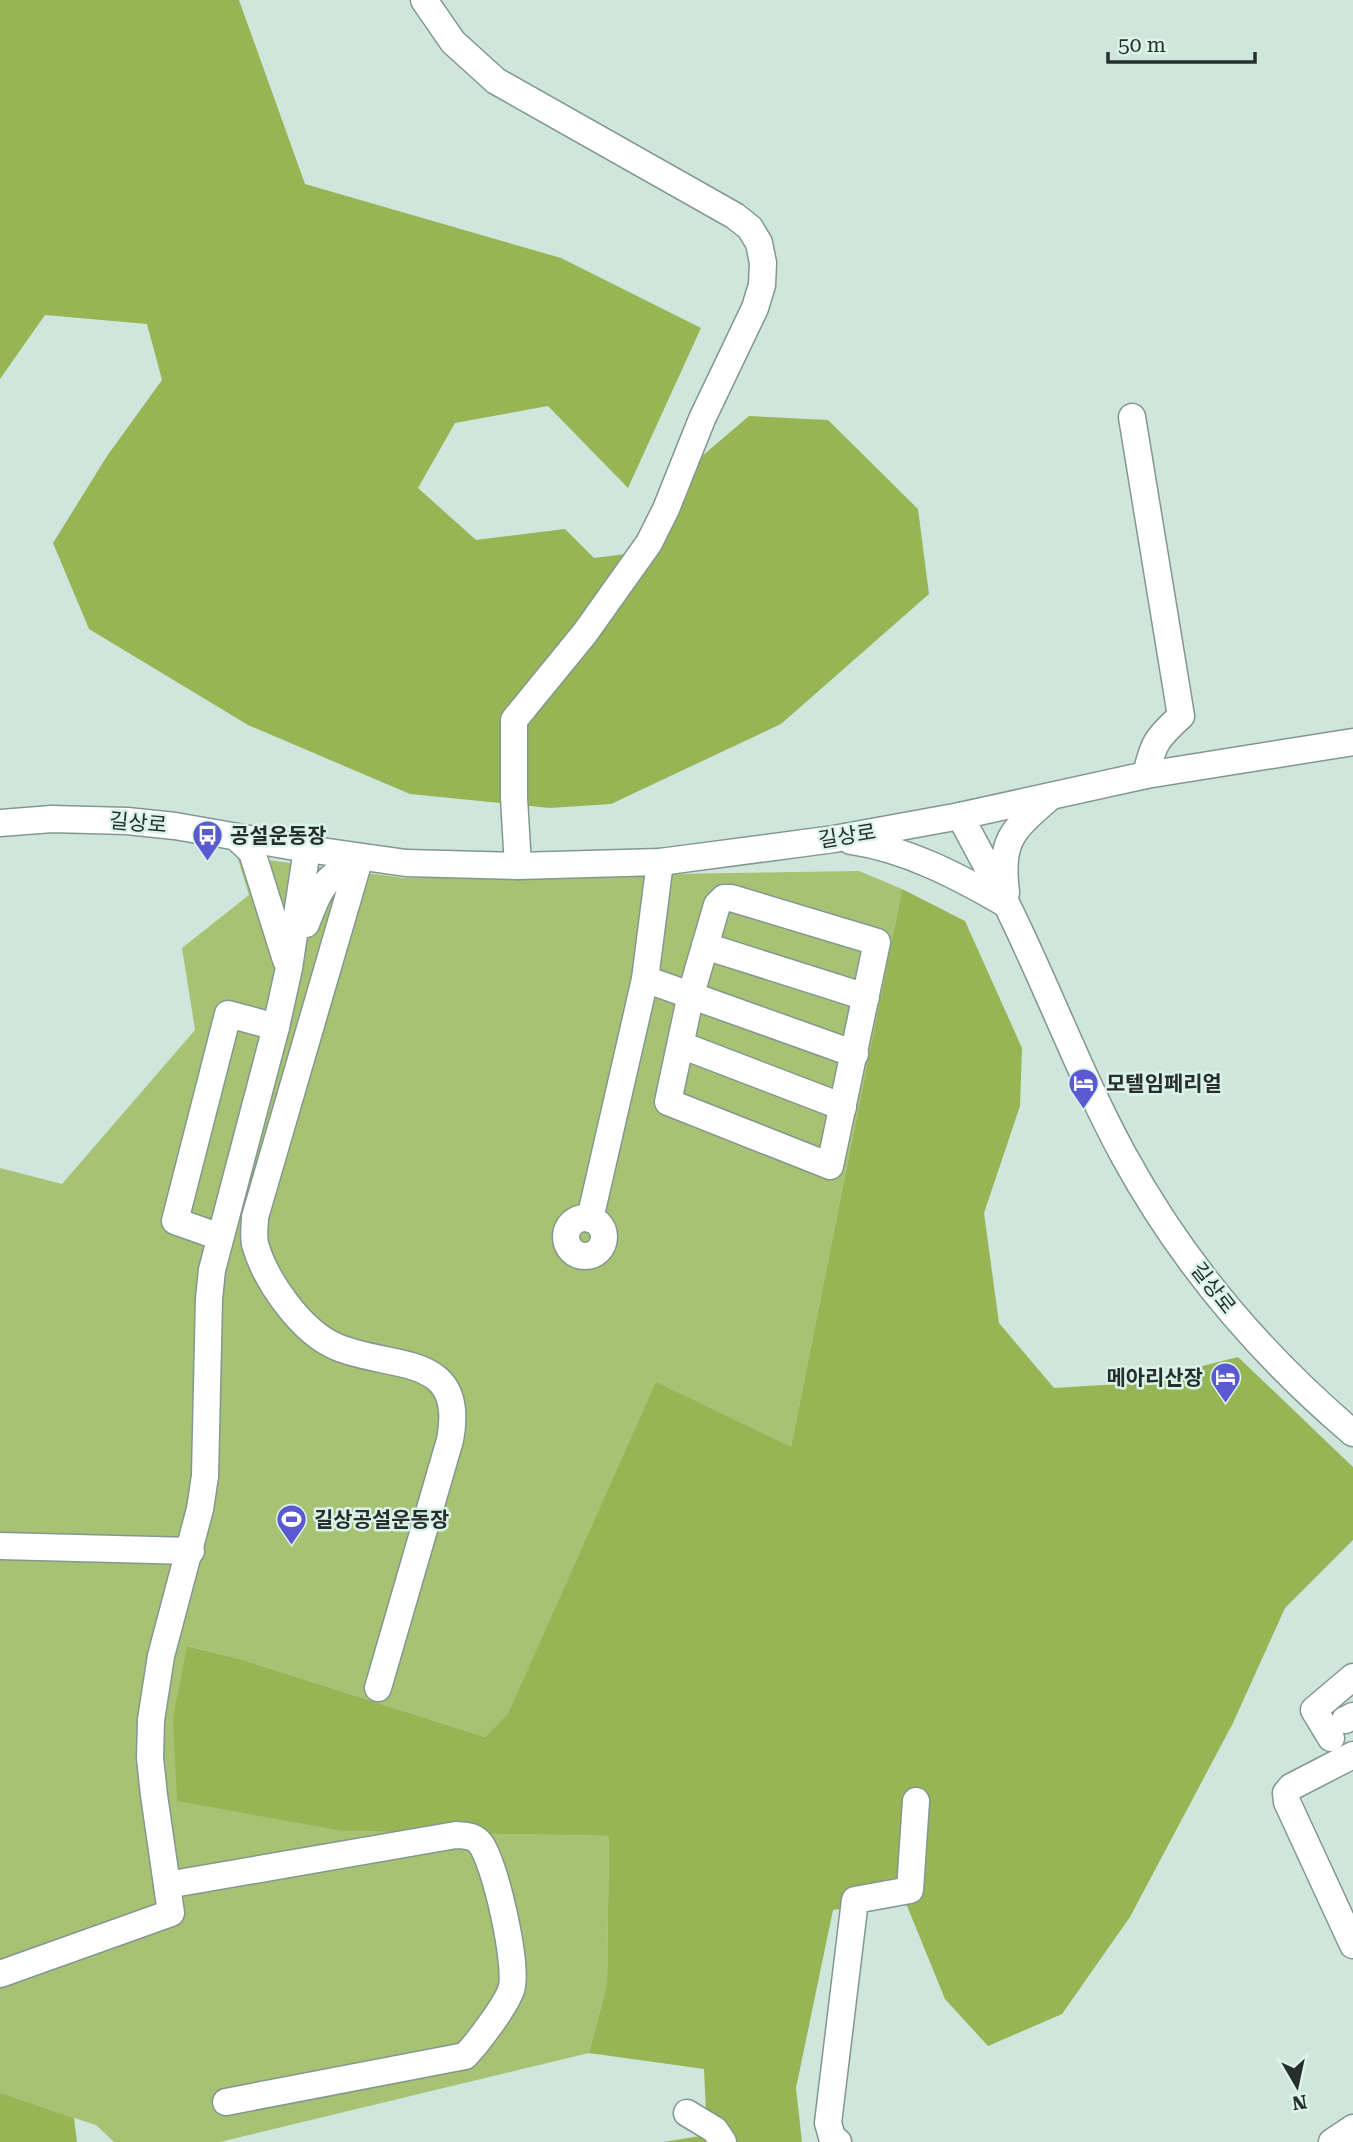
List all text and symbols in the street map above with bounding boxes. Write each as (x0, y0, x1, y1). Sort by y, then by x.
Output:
scale bar (1108, 21, 1255, 65)
text: 50 m (1118, 33, 1166, 57)
street label: 길상로 (108, 809, 168, 837)
bus stop icon: 공설운동장 (190, 819, 224, 863)
street label: 길상로 (816, 820, 878, 852)
place label: 공설운동장 (230, 824, 327, 848)
hotel icon: 모텔임페리얼 (1066, 1067, 1100, 1111)
place label: 모텔임페리얼 (1106, 1072, 1222, 1096)
street label: 길상로 (1186, 1258, 1240, 1318)
hotel icon: 메아리산장 (1209, 1361, 1243, 1405)
place label: 메아리산장 (1106, 1366, 1203, 1390)
sports icon: 길상공설운동장 (274, 1503, 308, 1547)
place label: 길상공설운동장 (314, 1508, 449, 1532)
north arrow (1262, 2051, 1332, 2121)
text: N (1290, 2090, 1309, 2115)

